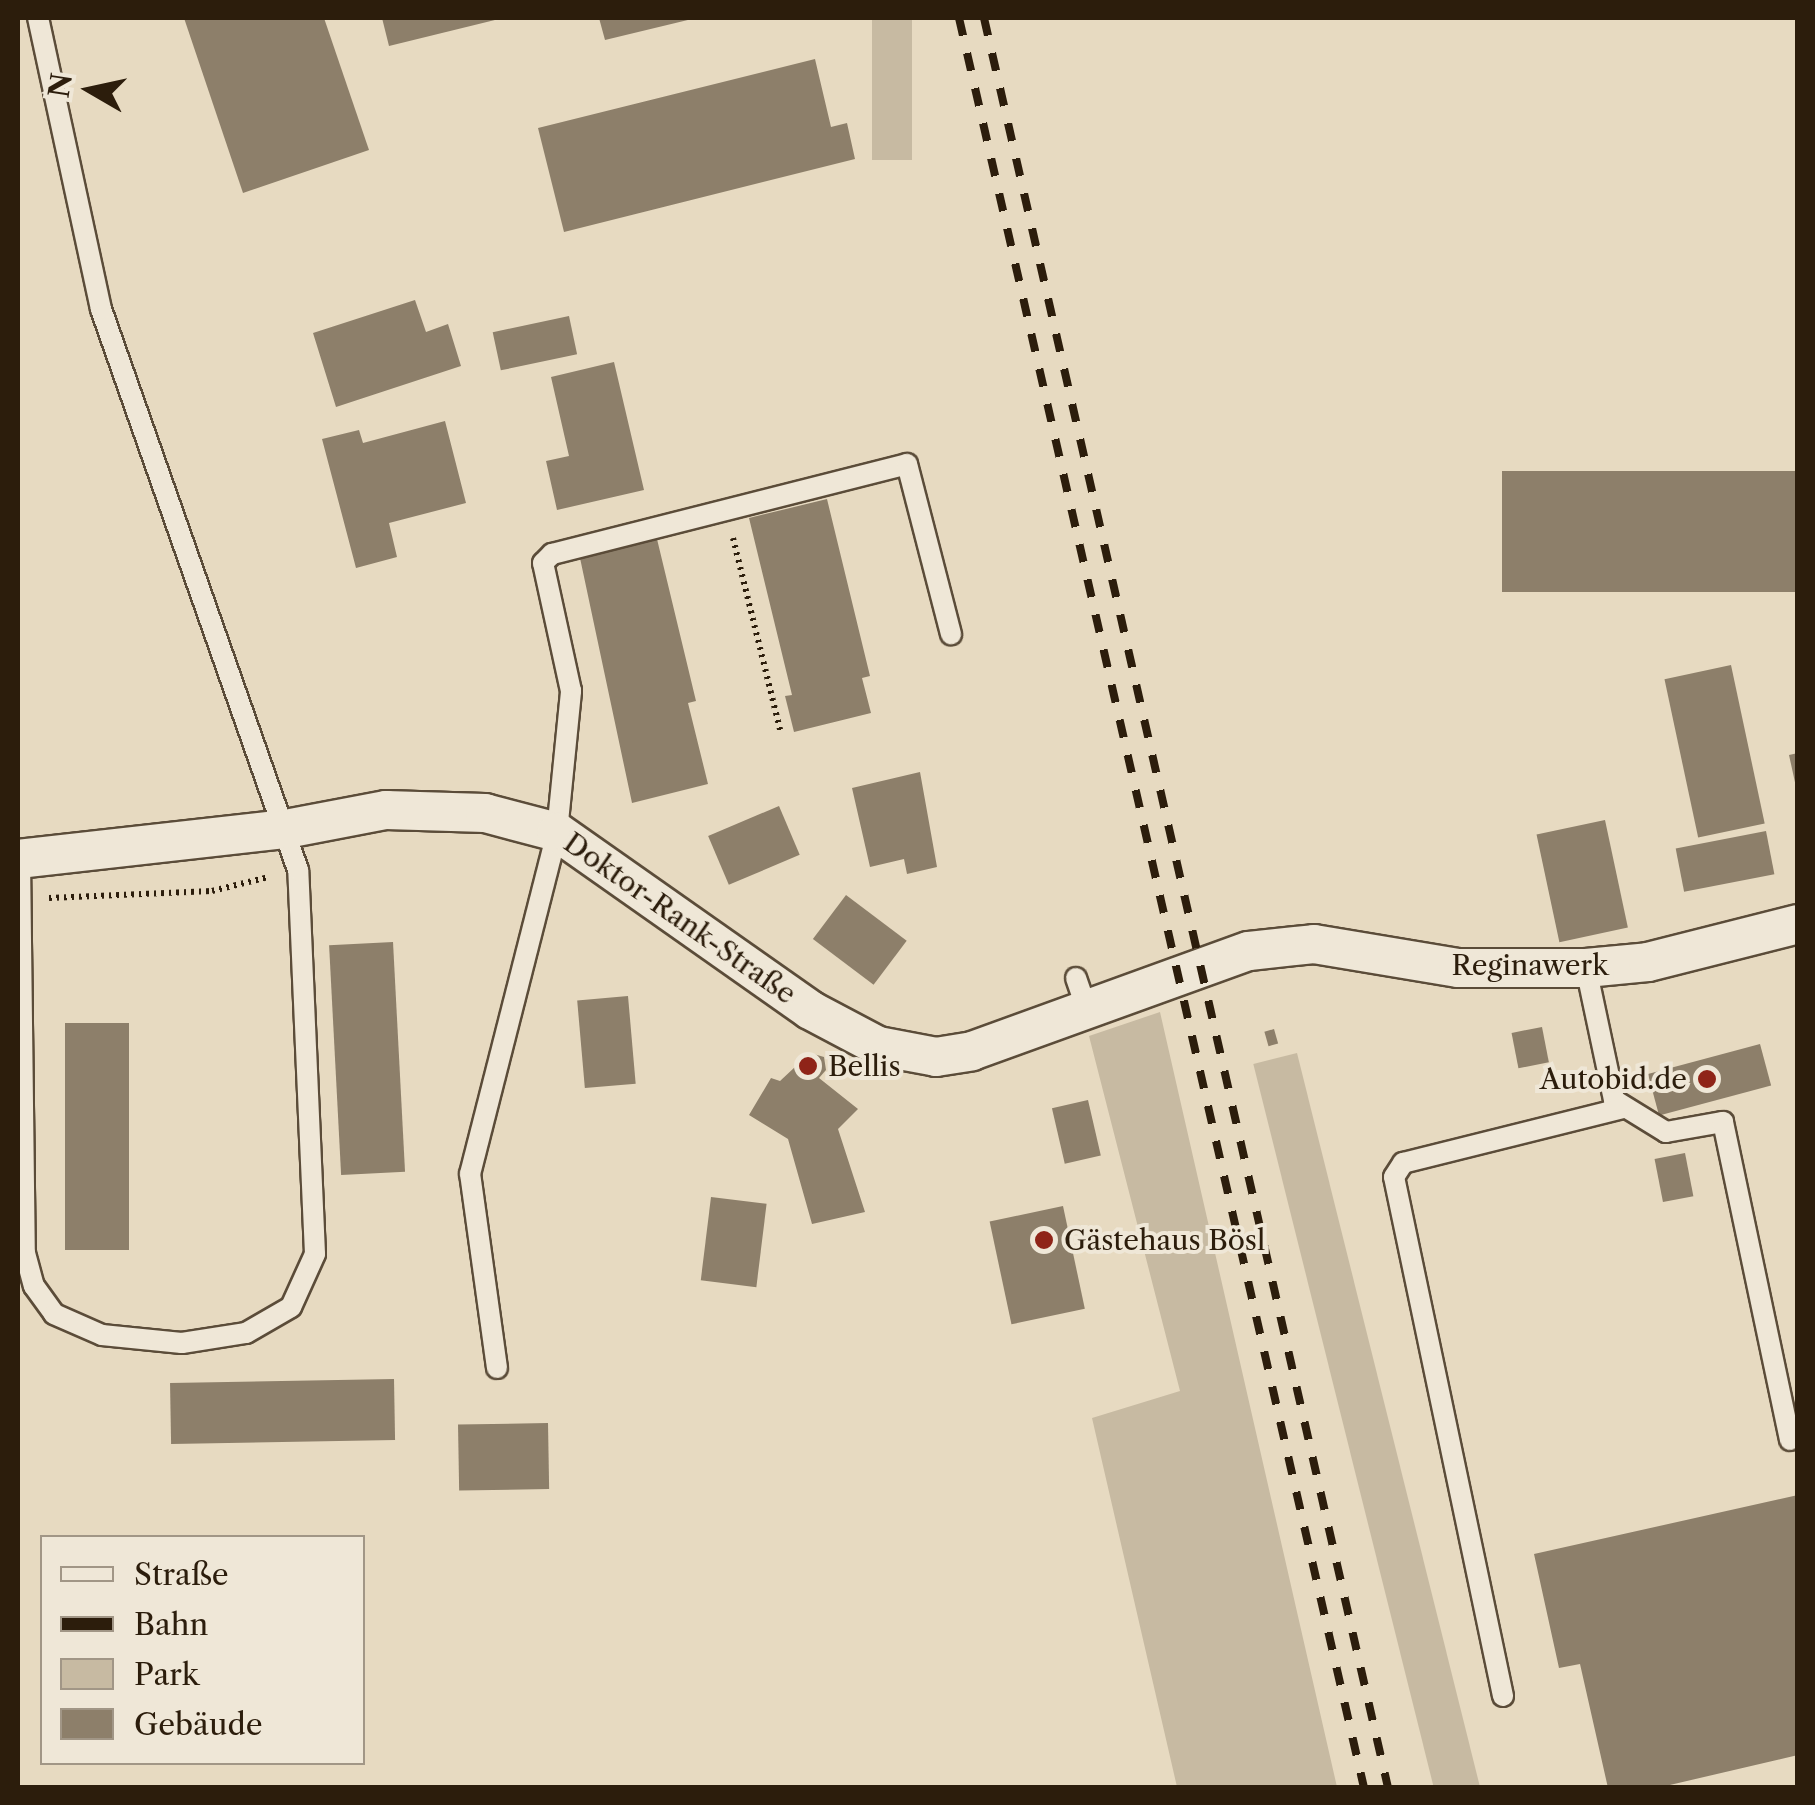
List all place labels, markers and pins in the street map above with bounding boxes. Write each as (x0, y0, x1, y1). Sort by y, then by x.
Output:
place label: Bellis (828, 1049, 901, 1083)
marker: Bellis (797, 1055, 819, 1077)
place label: Autobid.de (1540, 1062, 1687, 1096)
marker: Autobid.de (1696, 1068, 1718, 1090)
place label: Gästehaus Bösl (1064, 1223, 1265, 1257)
marker: Gästehaus Bösl (1033, 1229, 1055, 1251)

